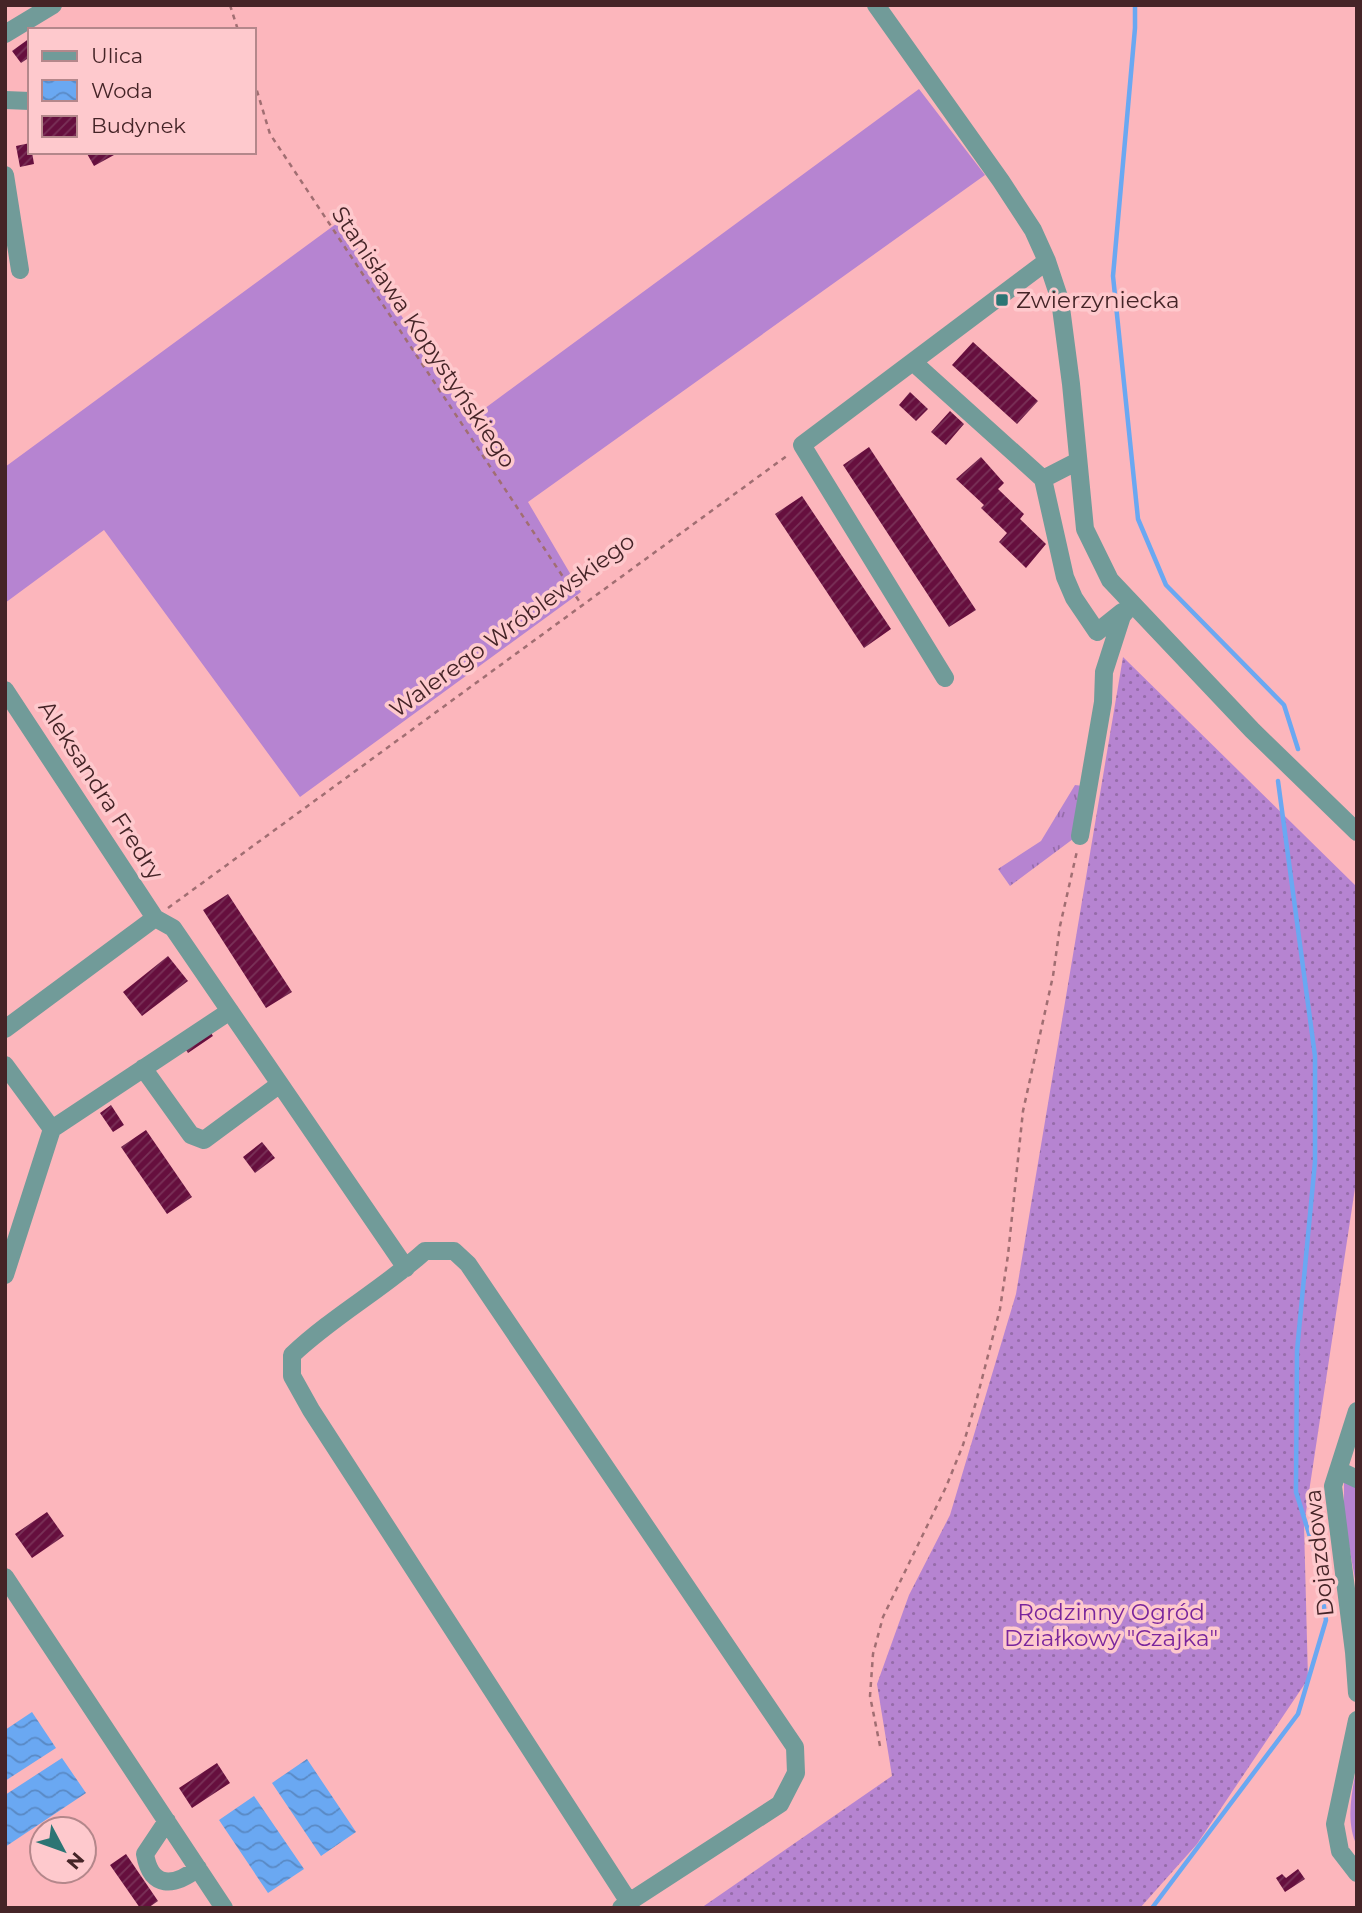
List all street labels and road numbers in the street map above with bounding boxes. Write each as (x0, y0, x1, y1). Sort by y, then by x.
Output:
street label: Stanisława Kopystyńskiego (326, 201, 522, 473)
street label: Walerego Wróblewskiego (384, 527, 640, 723)
street label: Aleksandra Fredry (33, 695, 170, 885)
street label: Dojazdowa (1298, 1488, 1340, 1618)

